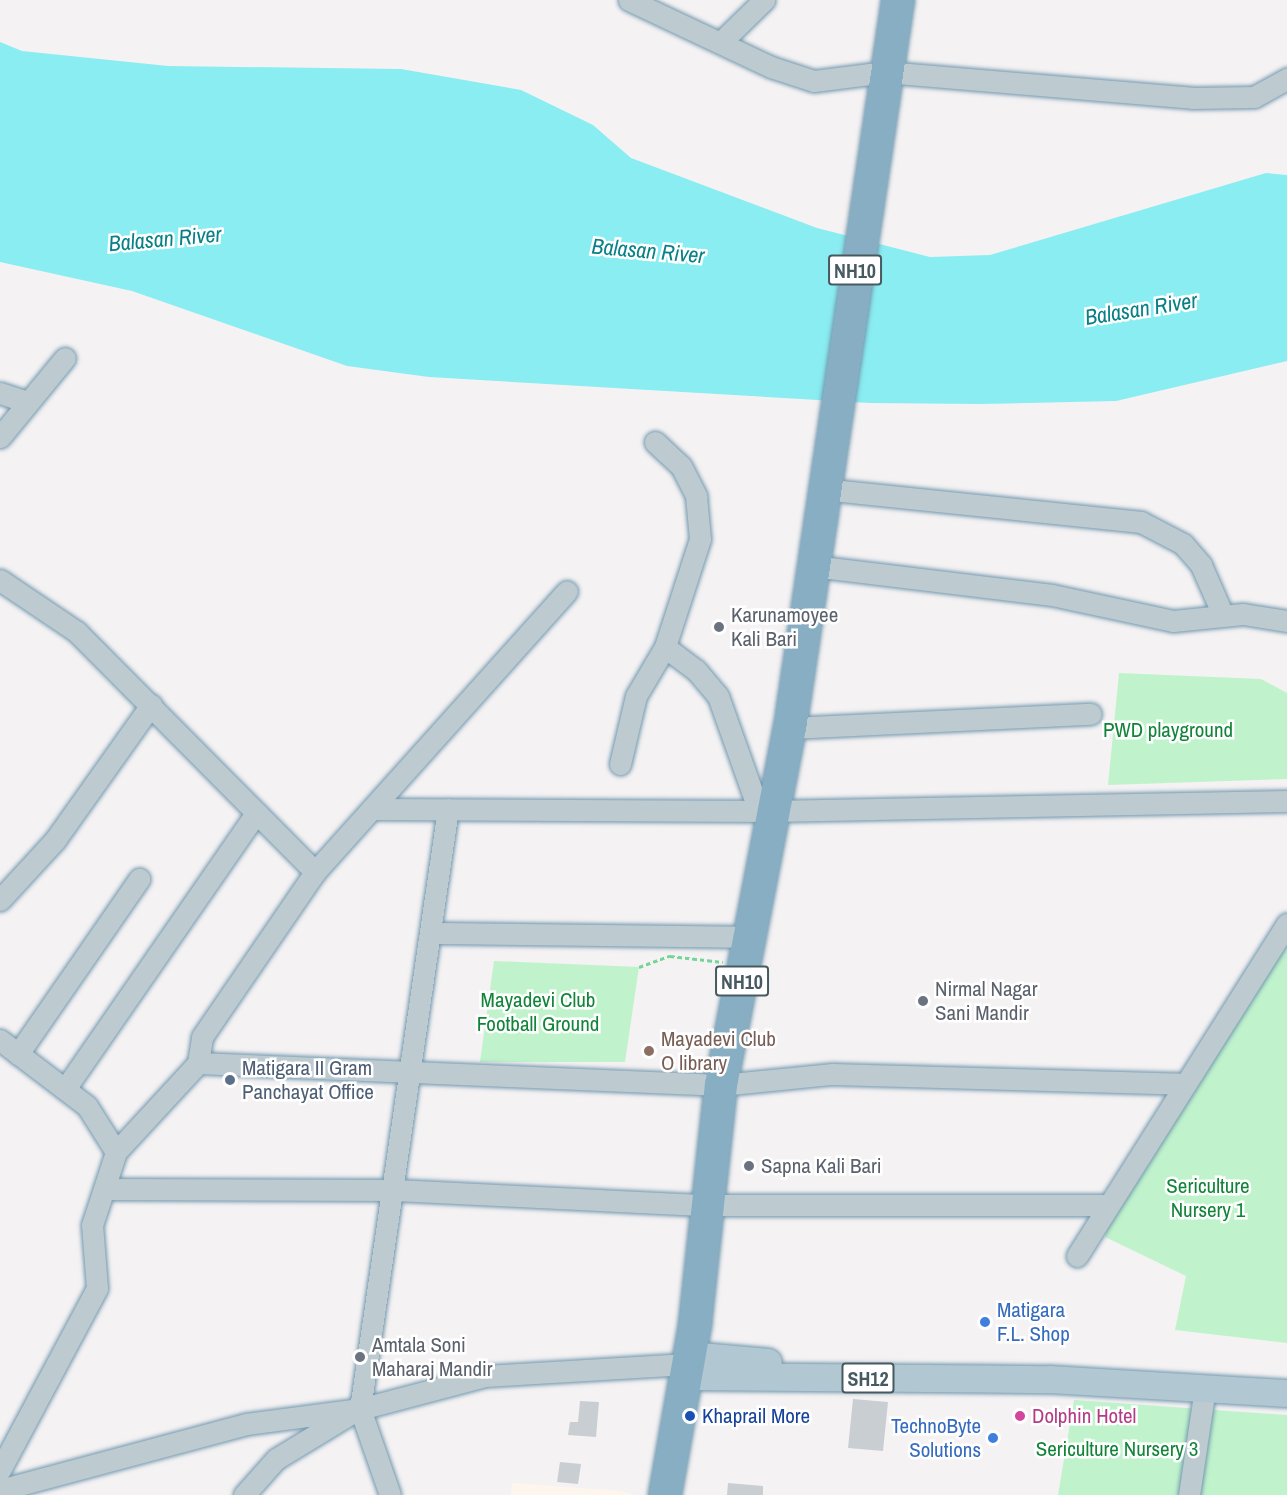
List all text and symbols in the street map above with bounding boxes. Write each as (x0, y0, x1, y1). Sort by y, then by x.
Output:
water label: Balasan River (107, 221, 223, 257)
water label: Balasan River (590, 233, 706, 269)
road number: NH10 (828, 253, 882, 287)
water label: Balasan River (1083, 287, 1199, 331)
place label: Karunamoyee Kali Bari (731, 602, 838, 652)
marker: Karunamoyee Kali Bari (712, 620, 726, 634)
park label: PWD playground (1103, 717, 1233, 743)
road number: NH10 (715, 964, 769, 998)
place label: Nirmal Nagar Sani Mandir (935, 976, 1037, 1026)
park label: Mayadevi Club Football Ground (477, 987, 599, 1037)
marker: Nirmal Nagar Sani Mandir (916, 994, 930, 1008)
place label: Mayadevi Club O library (661, 1026, 776, 1076)
marker: Mayadevi Club O library (642, 1044, 656, 1058)
place label: Matigara II Gram Panchayat Office (242, 1055, 374, 1105)
marker: Matigara II Gram Panchayat Office (223, 1073, 237, 1087)
place label: Sapna Kali Bari (761, 1153, 882, 1179)
marker: Sapna Kali Bari (742, 1159, 756, 1173)
park label: Sericulture Nursery 1 (1166, 1173, 1250, 1223)
place label: Matigara F.L. Shop (997, 1297, 1070, 1347)
marker: Matigara F.L. Shop (978, 1315, 992, 1329)
place label: Amtala Soni Maharaj Mandir (372, 1332, 493, 1382)
marker: Amtala Soni Maharaj Mandir (353, 1350, 367, 1364)
road number: SH12 (841, 1361, 895, 1395)
place label: Khaprail More (702, 1403, 810, 1429)
place label: Dolphin Hotel (1032, 1403, 1136, 1429)
marker: Khaprail More (683, 1409, 697, 1423)
marker: Dolphin Hotel (1013, 1409, 1027, 1423)
place label: TechnoByte Solutions (891, 1413, 981, 1463)
marker: TechnoByte Solutions (986, 1431, 1000, 1445)
park label: Sericulture Nursery 3 (1036, 1436, 1198, 1462)

